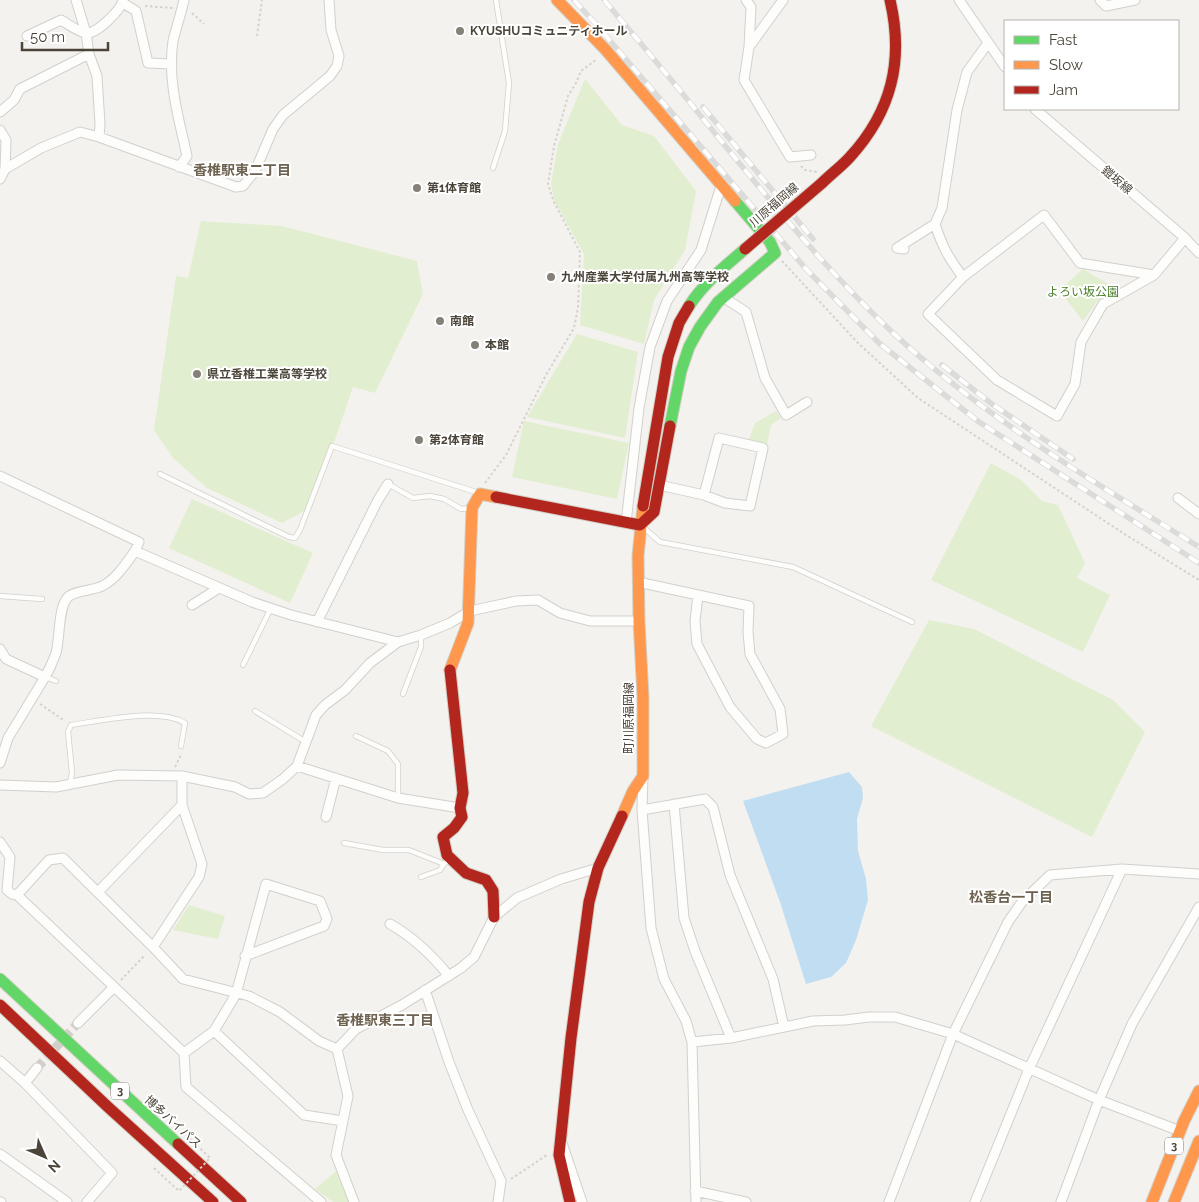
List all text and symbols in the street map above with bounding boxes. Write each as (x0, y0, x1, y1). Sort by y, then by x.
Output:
scale bar (22, 20, 109, 52)
legend (1004, 20, 1179, 110)
place label: KYUSHUコミュニティホール (470, 24, 628, 38)
marker: KYUSHUコミュニティホール (454, 25, 466, 37)
text: 50 m (30, 28, 65, 46)
text: Fast (1049, 31, 1077, 49)
text: Slow (1049, 56, 1083, 74)
text: Jam (1049, 81, 1078, 99)
district label: 香椎駅東二丁目 (193, 162, 291, 178)
street label: 鎧坂線 (1099, 163, 1135, 197)
street label: 川原福岡線 (747, 180, 801, 230)
place label: 第1体育館 (427, 181, 481, 195)
marker: 第1体育館 (411, 182, 423, 194)
place label: 九州産業大学付属九州高等学校 (561, 270, 729, 284)
marker: 九州産業大学付属九州高等学校 (545, 271, 557, 283)
park label: よろい坂公園 (1047, 285, 1119, 299)
place label: 南館 (450, 314, 474, 328)
marker: 南館 (434, 315, 446, 327)
place label: 本館 (485, 338, 509, 352)
marker: 本館 (469, 339, 481, 351)
place label: 県立香椎工業高等学校 (207, 367, 327, 381)
marker: 県立香椎工業高等学校 (191, 368, 203, 380)
place label: 第2体育館 (429, 433, 484, 447)
marker: 第2体育館 (413, 434, 425, 446)
street label: 町川原福岡線 (622, 682, 636, 754)
district label: 松香台一丁目 (969, 889, 1053, 905)
district label: 香椎駅東三丁目 (336, 1012, 434, 1028)
road number: 3 (111, 1082, 129, 1100)
street label: 博多バイパス (142, 1093, 204, 1151)
north arrow (20, 1132, 70, 1182)
road number: 3 (1165, 1138, 1183, 1154)
text: N (45, 1157, 64, 1176)

